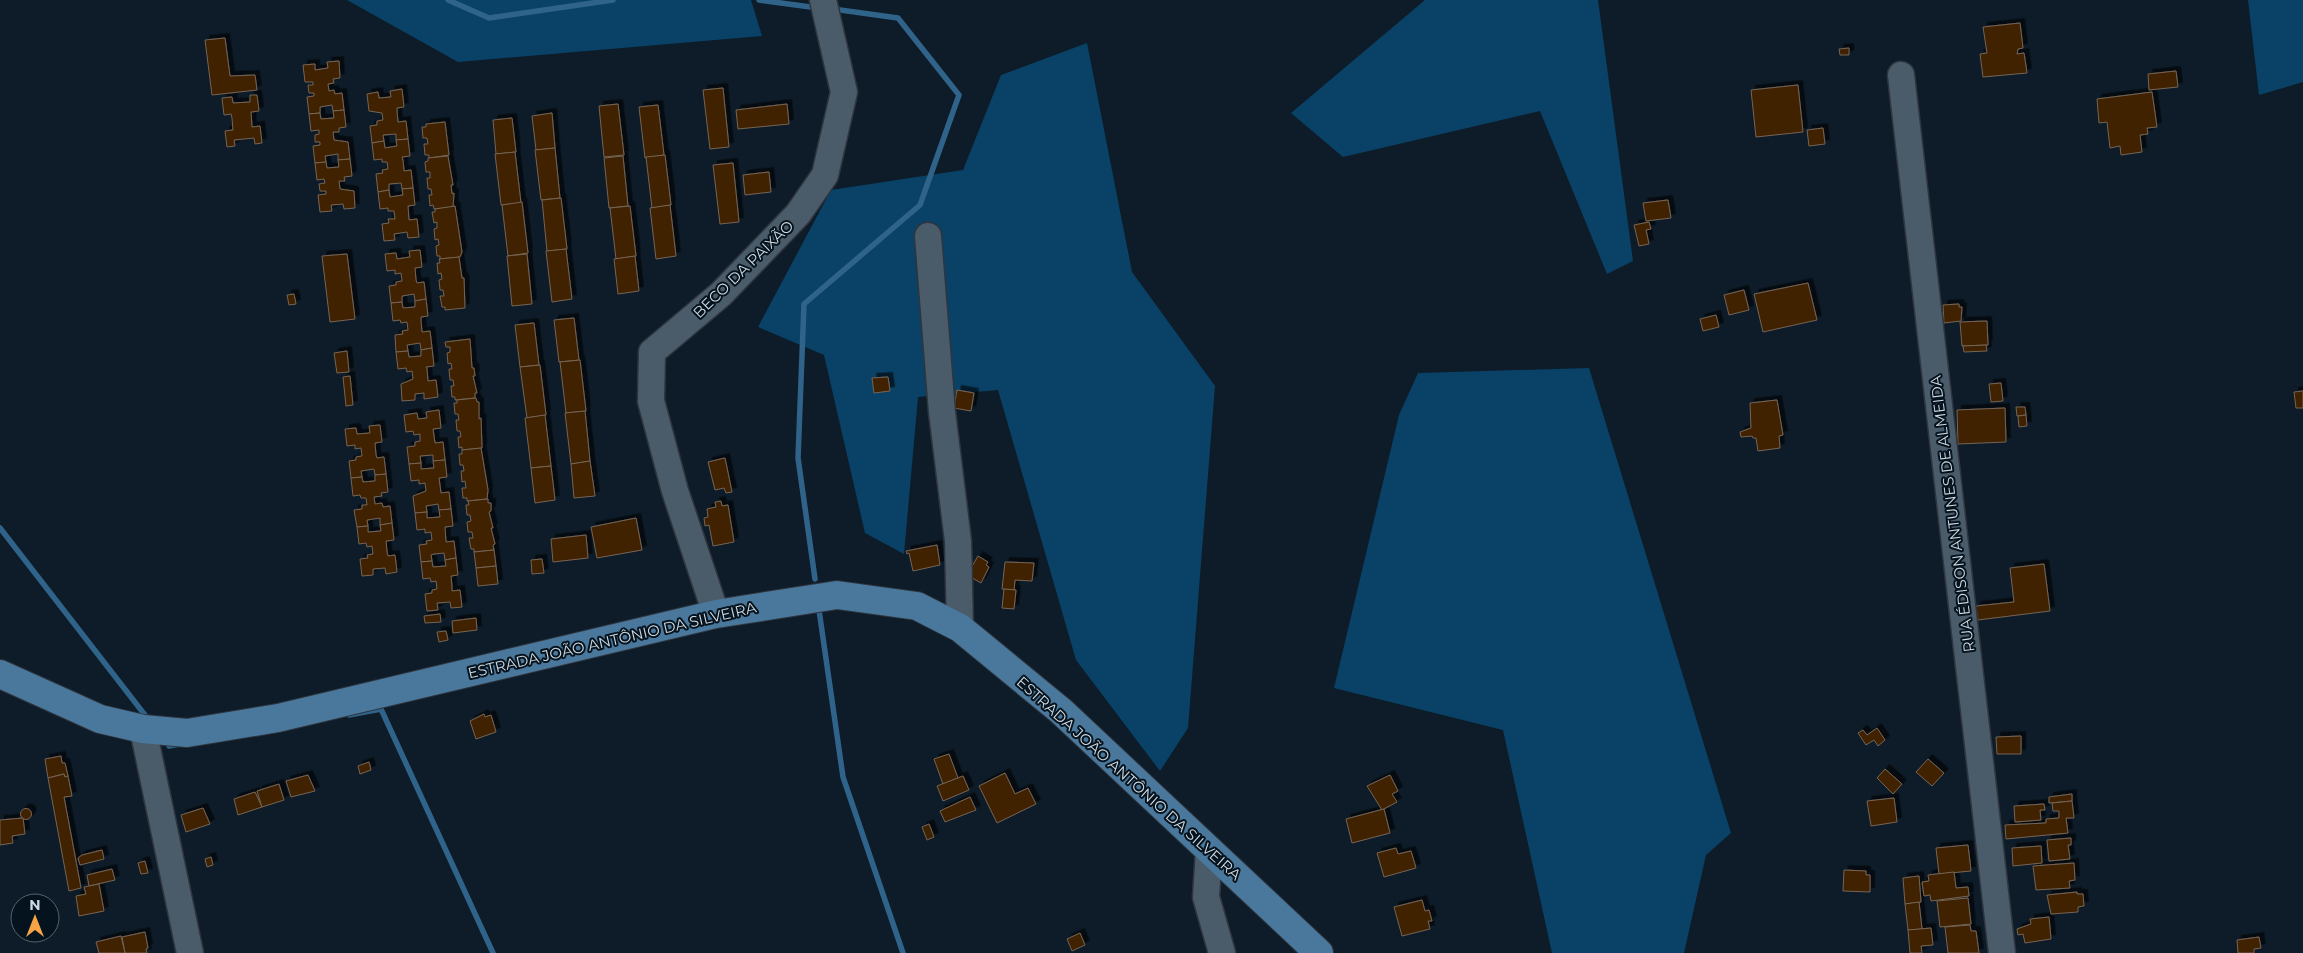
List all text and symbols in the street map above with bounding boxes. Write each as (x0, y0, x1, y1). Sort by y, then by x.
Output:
street label: BECO DA PAIXÃO (689, 216, 797, 322)
street label: RUA ÉDISON ANTUNES DE ALMEIDA (1926, 374, 1978, 653)
street label: ESTRADA JOÃO ANTÔNIO DA SILVEIRA (466, 597, 758, 683)
street label: ESTRADA JOÃO ANTÔNIO DA SILVEIRA (1013, 672, 1245, 884)
north arrow (10, 893, 60, 943)
text: N (29, 896, 41, 914)

